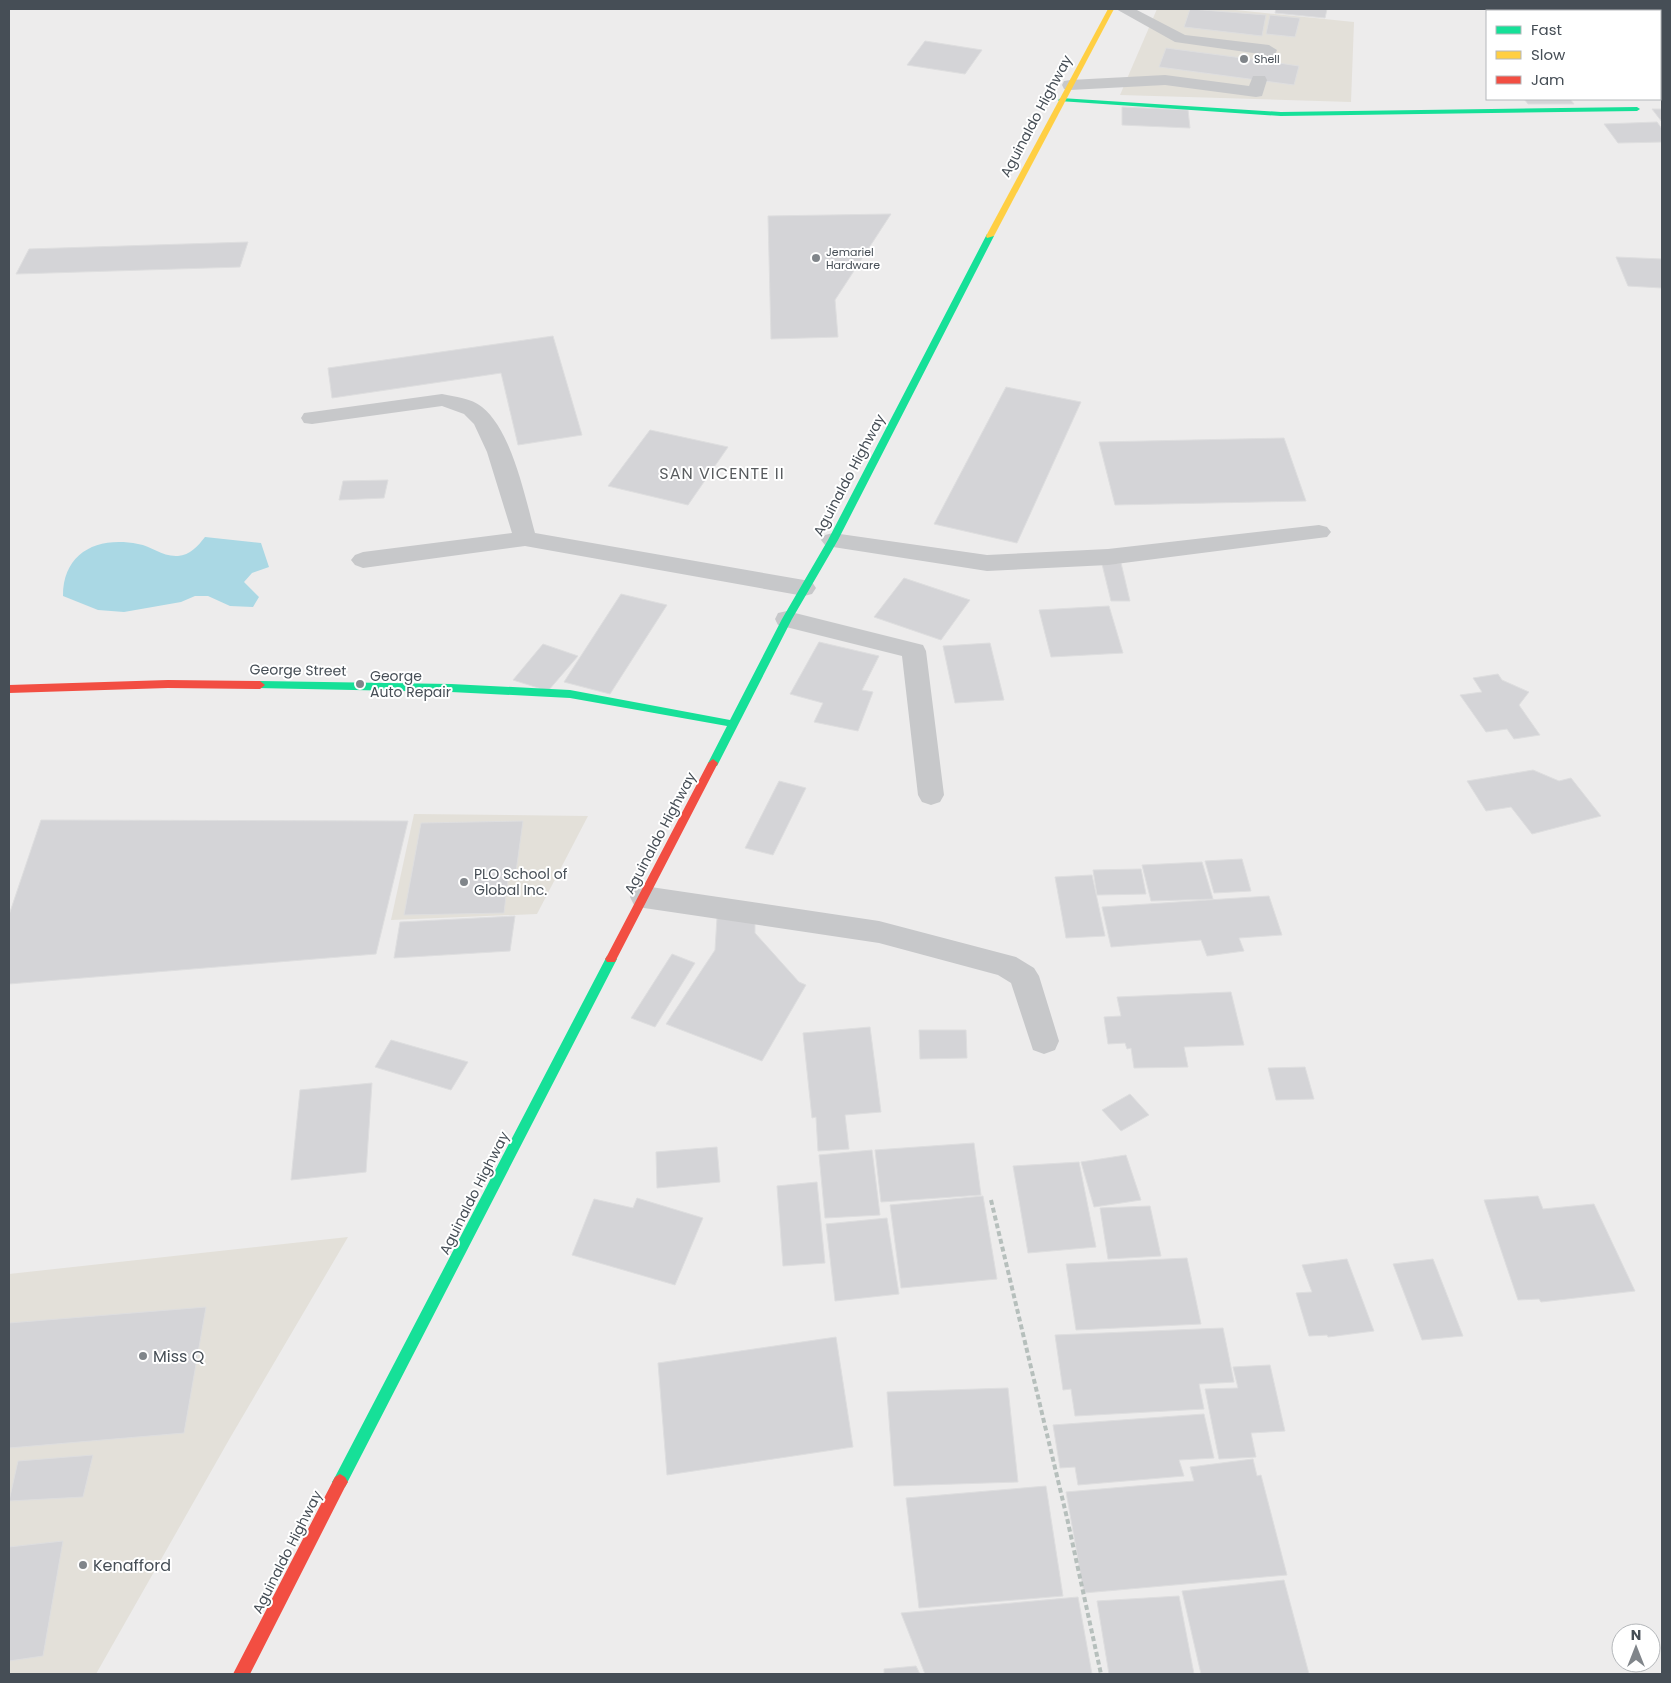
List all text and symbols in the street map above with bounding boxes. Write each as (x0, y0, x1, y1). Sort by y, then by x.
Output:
legend (1486, 10, 1661, 100)
text: Fast (1531, 19, 1562, 40)
text: Slow (1531, 44, 1566, 65)
street label: Aguinaldo Highway (995, 51, 1077, 181)
place label: Shell (1254, 51, 1280, 67)
marker: Shell (1238, 53, 1250, 65)
text: Jam (1531, 69, 1565, 90)
place label: Jemariel Hardware (826, 244, 880, 273)
marker: Jemariel Hardware (810, 252, 822, 264)
street label: Aguinaldo Highway (808, 410, 890, 540)
district label: SAN VICENTE II (659, 462, 785, 485)
street label: George Street (250, 659, 346, 681)
place label: George Auto Repair (370, 666, 451, 702)
marker: George Auto Repair (354, 678, 366, 690)
street label: Aguinaldo Highway (619, 768, 701, 898)
place label: PLO School of Global Inc. (474, 864, 568, 900)
marker: PLO School of Global Inc. (458, 876, 470, 888)
street label: Aguinaldo Highway (434, 1128, 514, 1258)
place label: Miss Q (153, 1345, 205, 1368)
marker: Miss Q (137, 1350, 149, 1362)
street label: Aguinaldo Highway (247, 1487, 327, 1617)
place label: Kenafford (93, 1554, 171, 1577)
marker: Kenafford (77, 1559, 89, 1571)
north arrow (1611, 1623, 1661, 1673)
text: N (1631, 1625, 1641, 1645)

